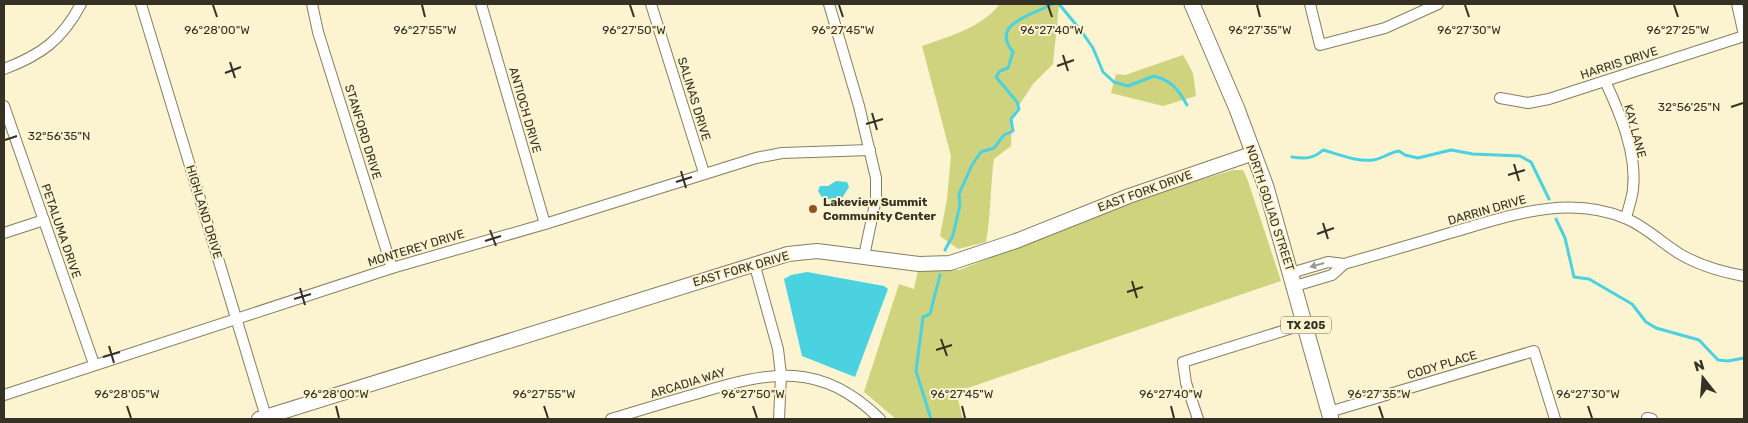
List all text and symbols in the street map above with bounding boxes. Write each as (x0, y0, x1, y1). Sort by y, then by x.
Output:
text: 96°28'00"W (184, 23, 250, 37)
text: 96°27'55"W (393, 23, 457, 37)
text: 96°27'50"W (602, 23, 666, 37)
text: 96°27'45"W (812, 23, 875, 37)
text: 96°27'40"W (1020, 23, 1084, 37)
text: 96°27'35"W (1228, 23, 1292, 37)
text: 96°27'30"W (1437, 23, 1501, 37)
text: 96°27'25"W (1647, 23, 1710, 37)
street label: HARRIS DRIVE (1579, 44, 1659, 82)
street label: SALINAS DRIVE (675, 56, 713, 142)
street label: ANTIOCH DRIVE (506, 65, 544, 155)
street label: STANFORD DRIVE (342, 83, 384, 181)
text: 32°56'25"N (1658, 100, 1720, 114)
street label: KAY LANE (1621, 103, 1649, 159)
text: 32°56'35"N (28, 129, 90, 143)
street label: NORTH GOLIAD STREET (1243, 143, 1297, 273)
street label: HIGHLAND DRIVE (183, 163, 225, 261)
street label: EAST FORK DRIVE (1096, 167, 1194, 215)
street label: PETALUMA DRIVE (38, 182, 84, 280)
street label: DARRIN DRIVE (1446, 192, 1528, 228)
place label: Lakeview Summit Community Center (823, 195, 937, 223)
marker: Lakeview Summit Community Center (807, 203, 819, 215)
street label: MONTEREY DRIVE (366, 227, 466, 269)
street label: EAST FORK DRIVE (691, 249, 791, 289)
one-way arrow (1310, 262, 1325, 270)
road number: TX 205 (1281, 316, 1331, 334)
street label: CODY PLACE (1406, 348, 1478, 382)
north arrow (1678, 353, 1728, 403)
text: N (1692, 356, 1707, 376)
street label: ARCADIA WAY (649, 365, 728, 401)
text: 96°28'05"W (94, 387, 160, 401)
text: 96°28'00"W (303, 387, 369, 401)
text: 96°27'55"W (512, 387, 576, 401)
text: 96°27'50"W (721, 387, 785, 401)
text: 96°27'45"W (931, 387, 994, 401)
text: 96°27'40"W (1139, 387, 1203, 401)
text: 96°27'35"W (1347, 387, 1411, 401)
text: 96°27'30"W (1556, 387, 1620, 401)

